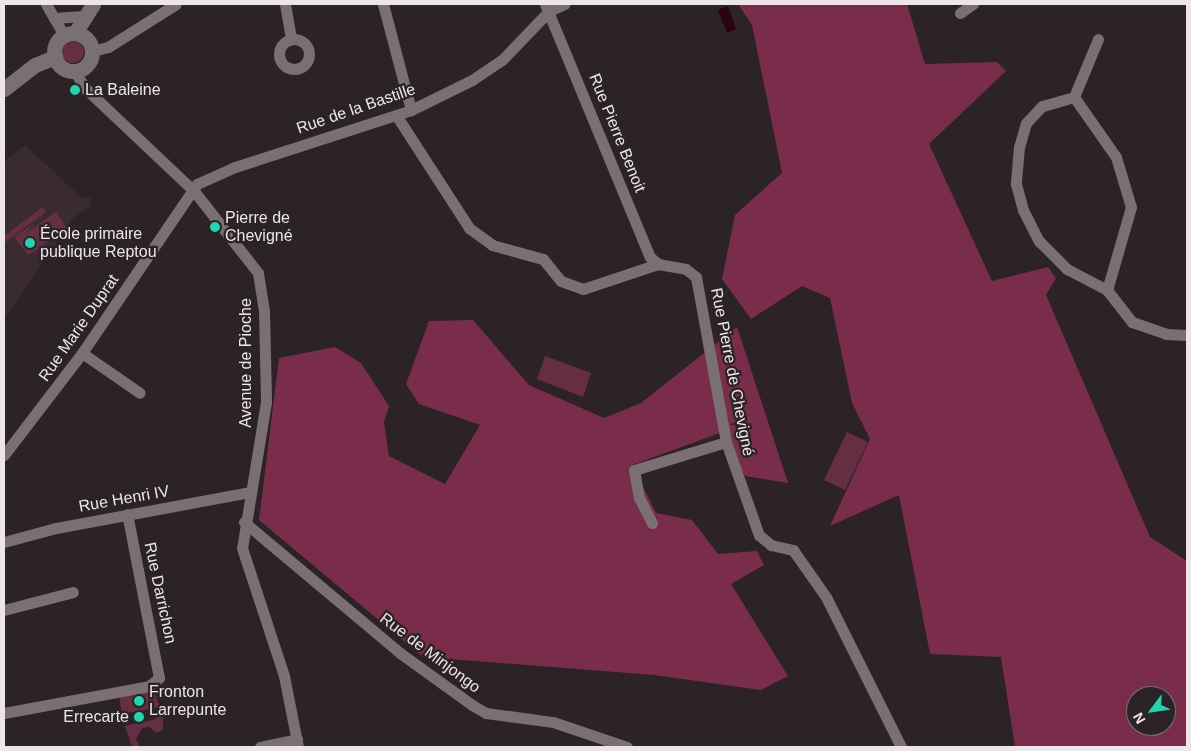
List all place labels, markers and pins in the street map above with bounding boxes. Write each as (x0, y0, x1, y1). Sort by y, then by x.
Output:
place label: La Baleine (85, 80, 161, 100)
marker: La Baleine (69, 84, 81, 96)
place label: Pierre de Chevigné (225, 208, 293, 246)
marker: Pierre de Chevigné (209, 221, 221, 233)
place label: École primaire publique Reptou (40, 224, 157, 262)
marker: École primaire publique Reptou (24, 237, 36, 249)
place label: Fronton Larrepunte (149, 682, 226, 720)
marker: Fronton Larrepunte (133, 695, 145, 707)
place label: Errecarte (63, 707, 129, 727)
marker: Errecarte (133, 711, 145, 723)

